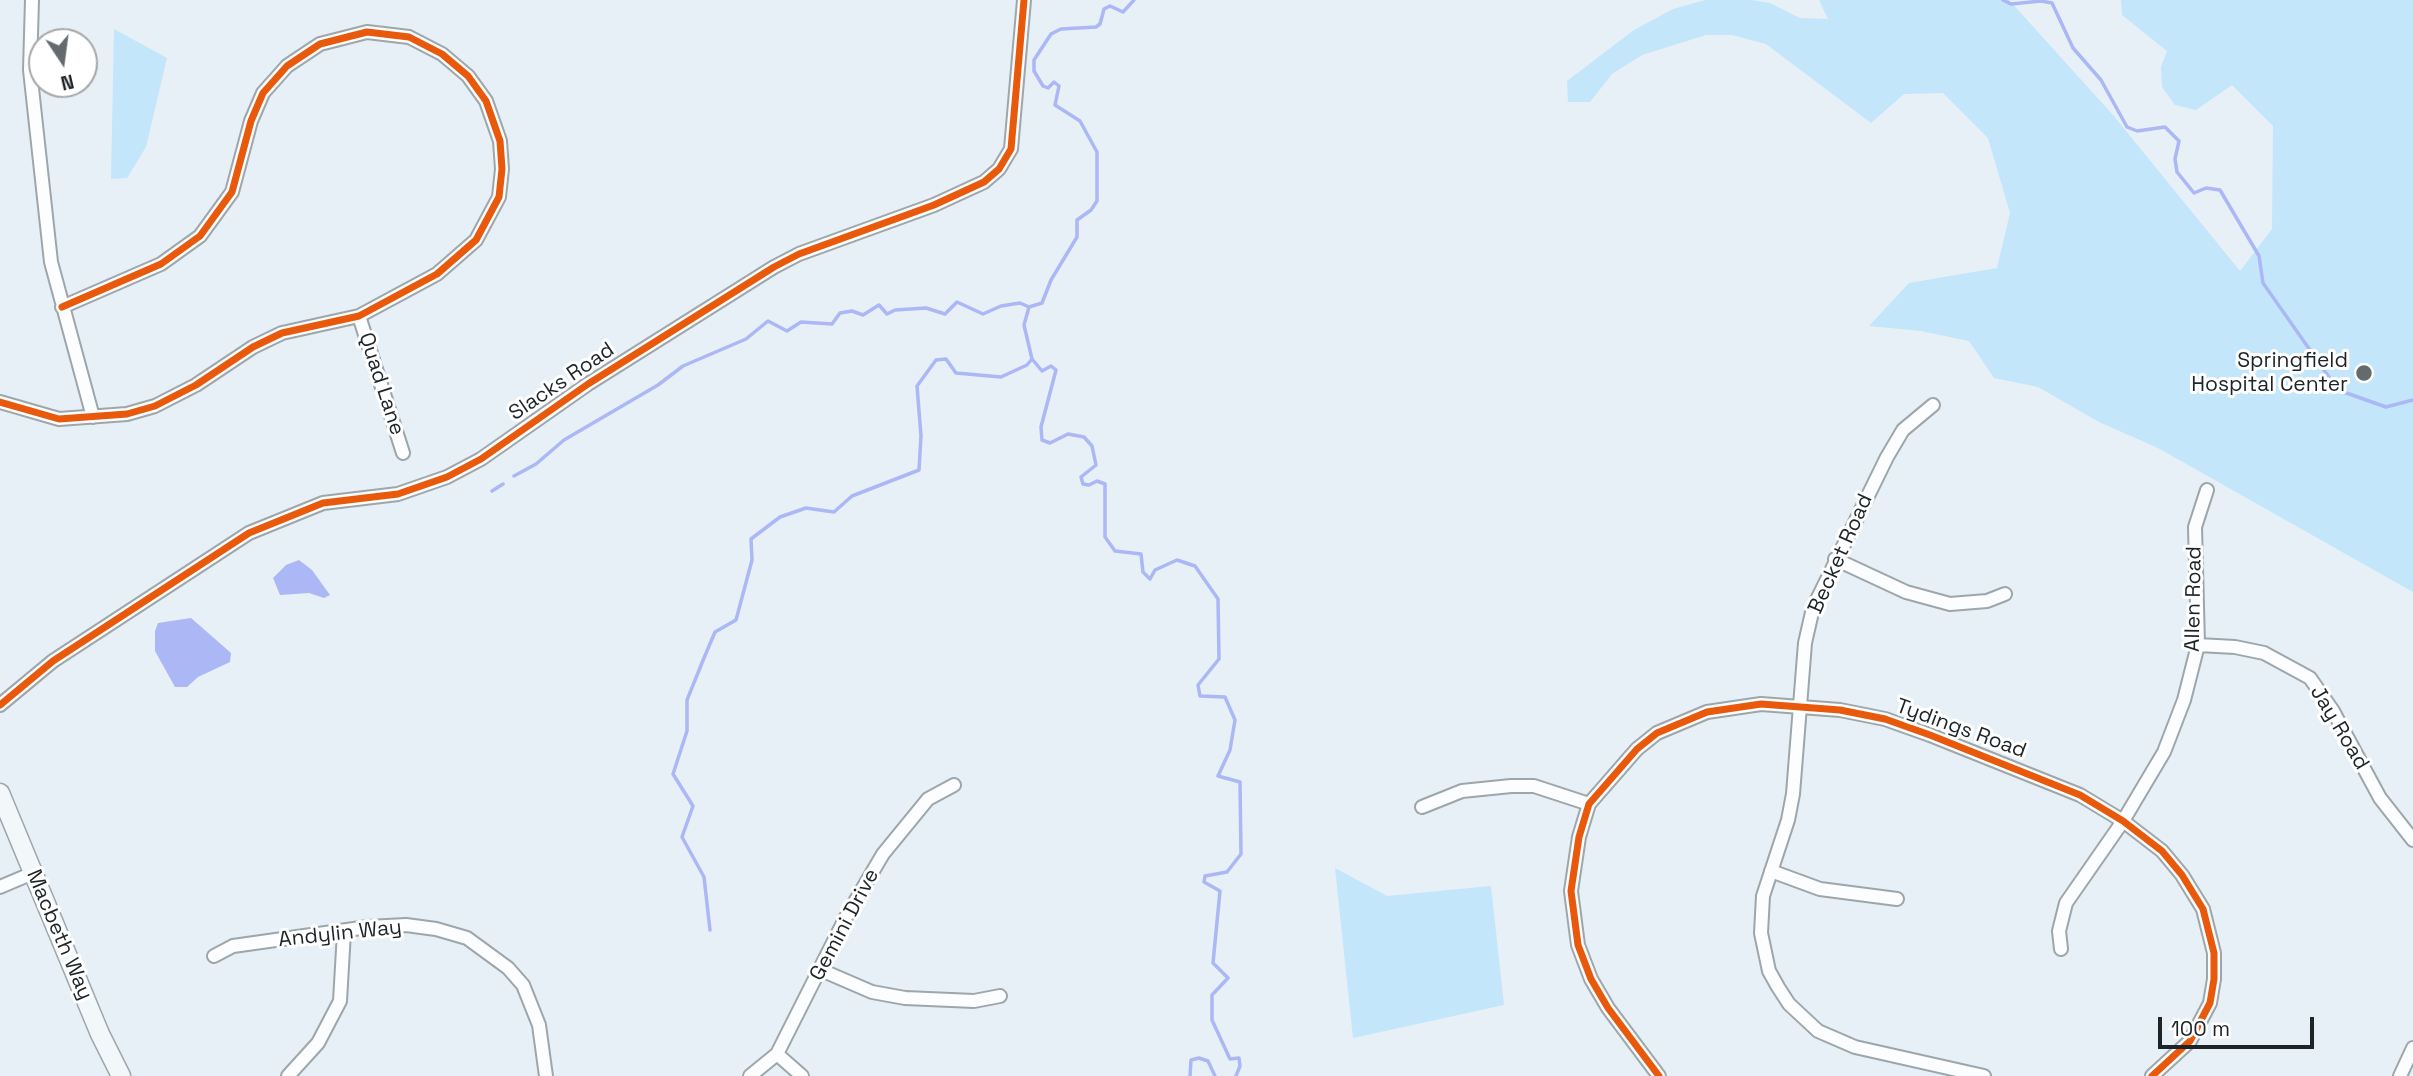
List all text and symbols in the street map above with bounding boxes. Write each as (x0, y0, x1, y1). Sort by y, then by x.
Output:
north arrow (28, 28, 98, 98)
text: N (58, 68, 76, 96)
street label: Quad Lane (353, 329, 409, 439)
street label: Slacks Road (505, 338, 619, 426)
place label: Springfield Hospital Center (2191, 348, 2348, 398)
marker: Springfield Hospital Center (2354, 363, 2374, 383)
street label: Becket Road (1803, 490, 1879, 618)
street label: Allen Road (2180, 546, 2208, 652)
street label: Jay Road (2304, 681, 2374, 775)
street label: Tydings Road (1893, 694, 2029, 764)
street label: Gemini Drive (805, 865, 885, 985)
street label: Macbeth Way (20, 866, 98, 1004)
street label: Andylin Way (277, 915, 403, 953)
scale bar (2161, 1002, 2317, 1046)
text: 100 m (2171, 1015, 2230, 1042)

